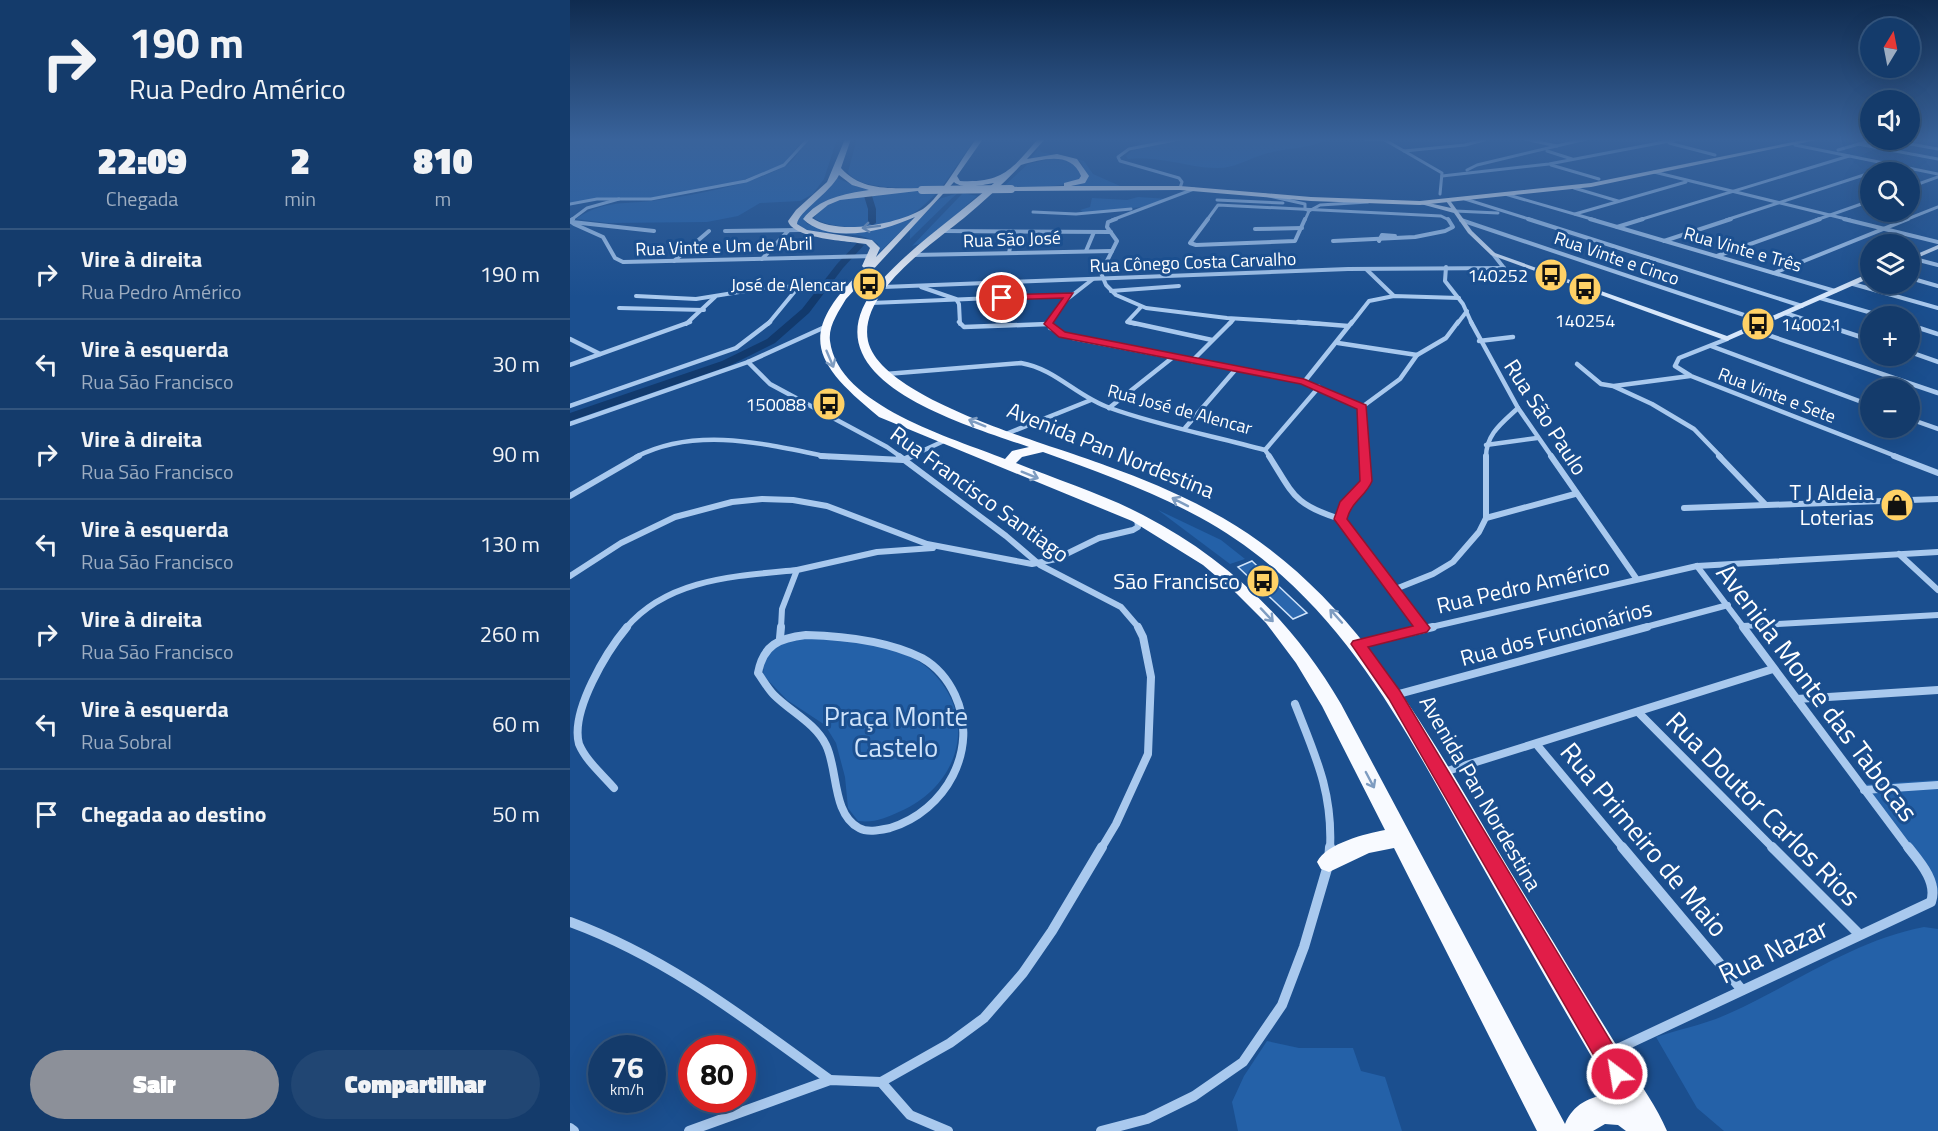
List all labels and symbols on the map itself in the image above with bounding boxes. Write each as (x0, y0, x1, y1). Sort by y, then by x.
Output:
north arrow (1860, 18, 1920, 78)
street label: Rua Vinte e Três (1681, 219, 1805, 279)
one-way arrow (861, 222, 881, 233)
street label: Rua São José (963, 224, 1061, 254)
street label: Rua Vinte e Cinco (1551, 224, 1683, 292)
street label: Rua Vinte e Um de Abril (635, 229, 813, 263)
street label: Rua Cônego Costa Carvalho (1089, 245, 1297, 279)
bus stop icon: 140252 (1533, 257, 1569, 293)
place label: 140252 (1468, 262, 1528, 289)
bus stop icon: José de Alencar (851, 266, 887, 302)
place label: José de Alencar (731, 271, 846, 298)
bus stop icon: 140254 (1567, 271, 1603, 307)
pin (976, 272, 1027, 323)
bus stop icon: 140021 (1740, 306, 1776, 342)
place label: 140254 (1555, 307, 1615, 334)
place label: 140021 (1781, 311, 1841, 338)
one-way arrow (825, 349, 836, 368)
street label: Rua São Paulo (1496, 352, 1596, 482)
street label: Rua Vinte e Sete (1714, 360, 1840, 430)
street label: Rua José de Alencar (1105, 377, 1255, 441)
bus stop icon: 150088 (811, 386, 847, 422)
place label: 150088 (746, 391, 806, 418)
street label: Avenida Pan Nordestina (1002, 393, 1220, 507)
street label: Rua Francisco Santiago (883, 417, 1077, 571)
one-way arrow (968, 417, 987, 428)
one-way arrow (1020, 470, 1039, 481)
place label: T J Aldeia Loterias (1790, 475, 1874, 534)
shop icon: T J Aldeia Loterias (1879, 487, 1915, 523)
one-way arrow (1171, 496, 1189, 507)
street label: Rua Pedro Américo (1433, 550, 1613, 622)
street label: Avenida Monte das Tabocas (1707, 554, 1929, 830)
bus stop icon: São Francisco (1245, 563, 1281, 599)
place label: São Francisco (1113, 564, 1240, 598)
street label: Rua dos Funcionários (1456, 591, 1656, 675)
one-way arrow (1260, 607, 1274, 622)
one-way arrow (1329, 609, 1343, 624)
street label: Avenida Pan Nordestina (1411, 689, 1551, 897)
park label: Praça Monte Castelo (824, 695, 968, 767)
street label: Rua Doutor Carlos Rios (1657, 701, 1871, 915)
street label: Rua Primeiro de Maio (1551, 733, 1739, 945)
one-way arrow (1365, 771, 1377, 789)
street label: Rua Nazar (1711, 907, 1835, 993)
speed limit sign: 80 (678, 1035, 756, 1113)
position arrow (1585, 1042, 1649, 1106)

